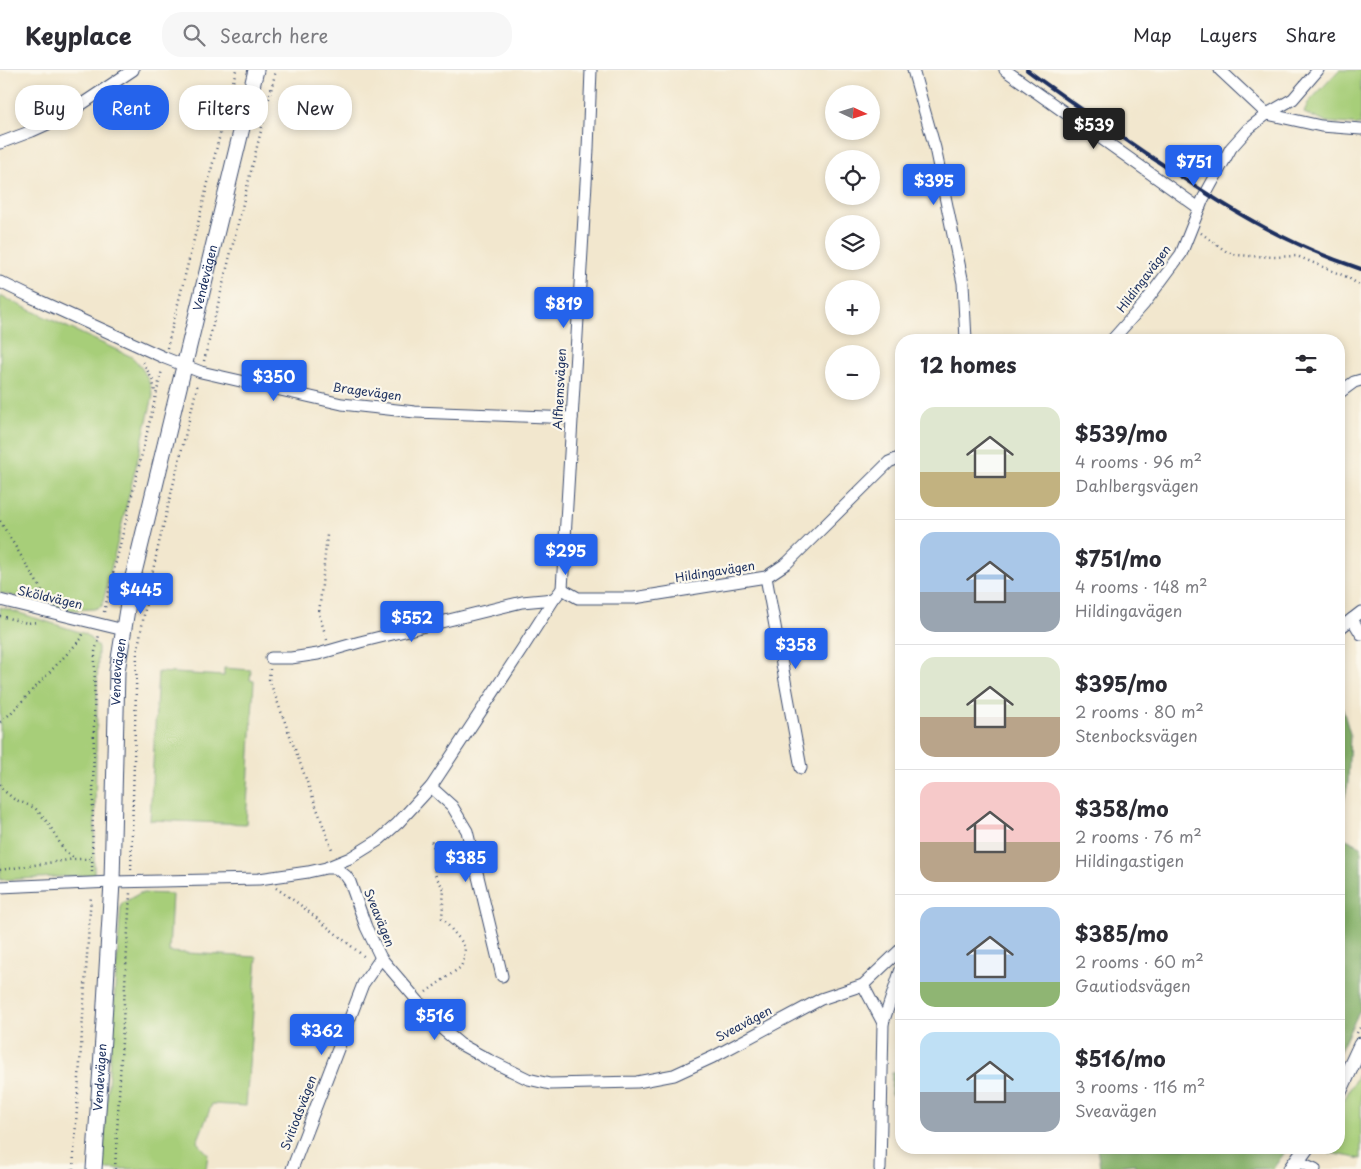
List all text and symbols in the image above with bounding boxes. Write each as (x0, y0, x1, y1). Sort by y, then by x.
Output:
search box (162, 12, 512, 57)
text: Keyplace (25, 17, 132, 53)
icon: search (180, 21, 208, 49)
text: Search here (220, 21, 328, 49)
text: Map (1133, 21, 1172, 48)
text: Layers (1200, 21, 1257, 48)
text: Share (1285, 21, 1336, 48)
chip: Buy (15, 85, 83, 130)
chip: Rent (93, 85, 169, 130)
chip: Filters (179, 85, 268, 130)
chip: New (278, 85, 352, 130)
north arrow (825, 85, 880, 140)
map controls (825, 85, 880, 400)
pin: $539 (1064, 108, 1124, 150)
text: $539 (1074, 112, 1114, 136)
pin: $751 (1164, 144, 1224, 187)
text: $751 (1176, 149, 1212, 173)
button: locate (825, 150, 880, 205)
pin: $395 (904, 164, 964, 206)
text: $395 (914, 168, 954, 192)
button: layers (825, 215, 880, 270)
street label: Hildingavägen (1112, 241, 1175, 316)
street label: Vendevägen (188, 243, 221, 312)
button: + (825, 280, 880, 335)
pin: $819 (534, 286, 594, 329)
text: $819 (545, 291, 583, 315)
button: − (825, 345, 880, 400)
street label: Alfhemsvägen (548, 348, 570, 430)
text: 12 homes (920, 348, 1017, 380)
icon: filters (1292, 350, 1320, 378)
pin: $350 (244, 360, 304, 402)
text: $350 (253, 364, 295, 388)
street label: Bragevägen (331, 377, 403, 405)
text: $539/mo (1075, 417, 1167, 449)
icon: home (960, 427, 1020, 487)
text: 4 rooms · 96 m² (1075, 449, 1202, 473)
text: Dahlbergsvägen (1075, 473, 1199, 497)
pin: $295 (536, 534, 596, 576)
text: $295 (545, 538, 587, 562)
text: $751/mo (1075, 542, 1161, 574)
icon: home (960, 552, 1020, 612)
street label: Hildingavägen (674, 556, 756, 586)
pin: $445 (111, 572, 171, 615)
text: 4 rooms · 148 m² (1075, 574, 1208, 598)
text: $445 (120, 577, 162, 601)
street label: Sköldvägen (16, 581, 84, 613)
text: Hildingavägen (1075, 598, 1182, 622)
pin: $552 (382, 600, 442, 643)
text: $552 (391, 605, 433, 629)
pin: $358 (766, 628, 826, 670)
text: $358 (776, 632, 816, 656)
street label: Vendevägen (106, 637, 130, 706)
text: $395/mo (1075, 667, 1167, 699)
icon: home (960, 677, 1020, 737)
text: 2 rooms · 80 m² (1075, 699, 1204, 723)
text: Stenbocksvägen (1075, 723, 1198, 747)
text: $358/mo (1075, 792, 1169, 824)
icon: home (960, 802, 1020, 862)
text: 2 rooms · 76 m² (1075, 824, 1202, 848)
pin: $385 (436, 840, 496, 883)
text: $385 (446, 845, 486, 869)
text: Hildingastigen (1075, 848, 1184, 872)
street label: Sveavägen (360, 886, 400, 949)
text: $385/mo (1075, 917, 1168, 949)
icon: home (960, 927, 1020, 987)
text: 2 rooms · 60 m² (1075, 949, 1204, 973)
text: Gautiodsvägen (1075, 973, 1191, 997)
pin: $516 (405, 998, 465, 1041)
street label: Sveavägen (712, 1001, 775, 1045)
text: $516 (416, 1003, 454, 1027)
pin: $362 (292, 1014, 352, 1056)
text: $362 (301, 1018, 343, 1042)
text: $516/mo (1075, 1042, 1166, 1074)
street label: Vendevägen (88, 1043, 111, 1111)
icon: home (960, 1052, 1020, 1112)
street label: Svitiodsvägen (276, 1073, 321, 1153)
text: 3 rooms · 116 m² (1075, 1074, 1205, 1098)
text: Sveavägen (1075, 1098, 1157, 1122)

